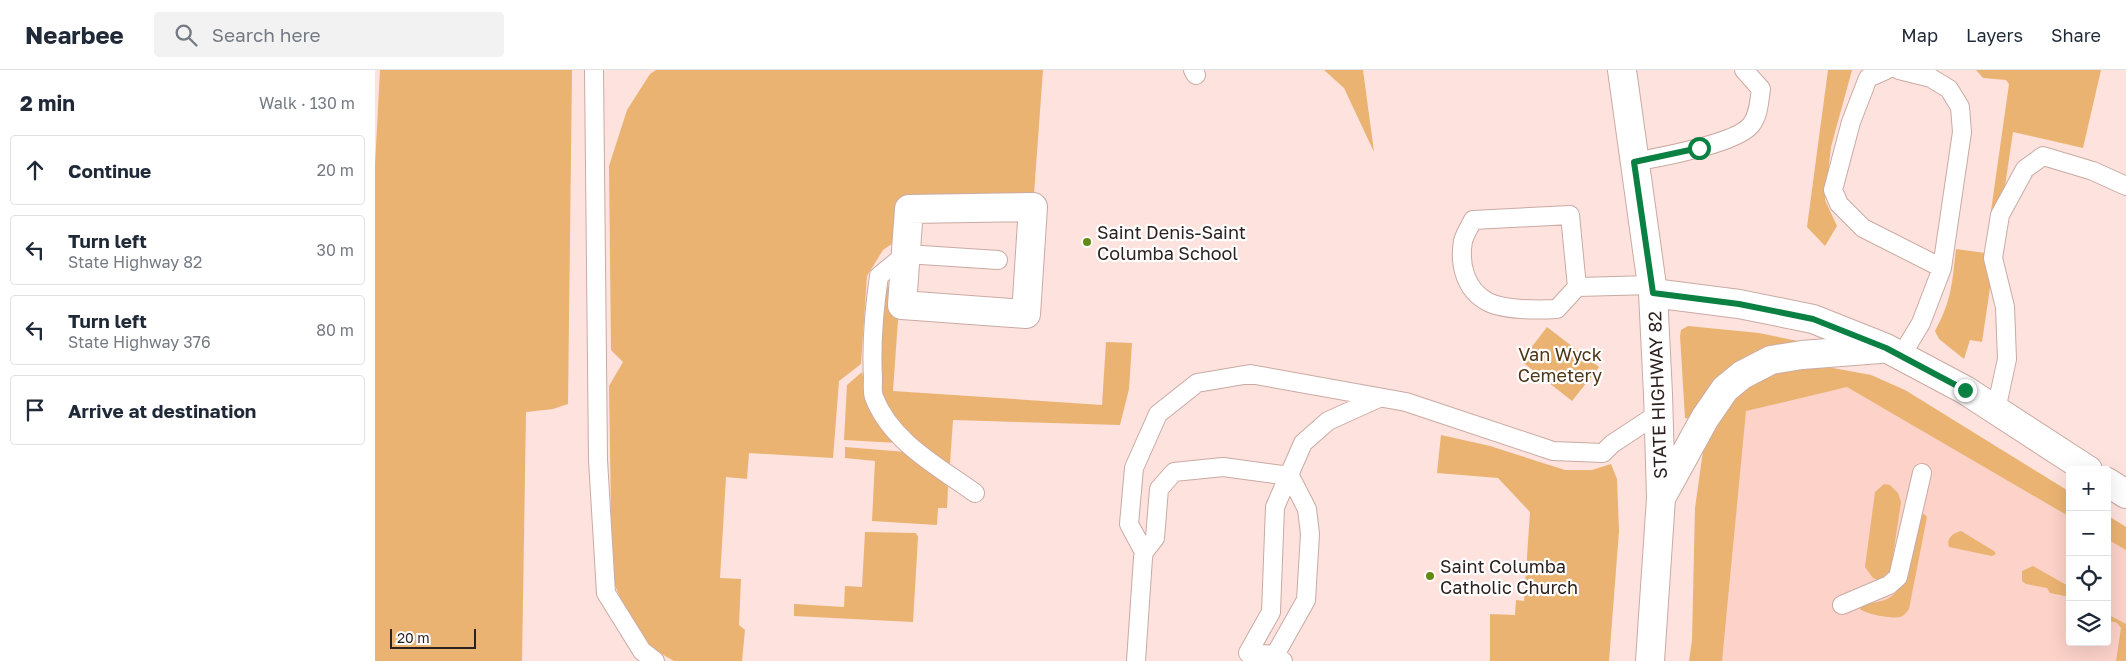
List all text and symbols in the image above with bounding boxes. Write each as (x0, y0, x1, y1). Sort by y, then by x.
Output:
search box (154, 12, 504, 57)
text: Nearbee (25, 20, 124, 49)
icon: search (172, 21, 200, 49)
text: Search here (212, 23, 321, 46)
text: Map (1901, 24, 1938, 46)
text: Layers (1966, 24, 2023, 46)
text: Share (2051, 24, 2101, 46)
text: 2 min (20, 90, 75, 116)
text: Walk · 130 m (259, 93, 355, 113)
route start (1688, 137, 1711, 160)
icon: ahead (21, 156, 49, 184)
text: Continue (68, 159, 151, 182)
text: 20 m (317, 160, 354, 180)
place label: Saint Denis-Saint Columba School (1097, 221, 1246, 264)
text: Turn left (68, 229, 147, 252)
icon: left (21, 236, 49, 264)
marker: Saint Denis-Saint Columba School (1081, 236, 1093, 248)
text: 30 m (317, 240, 354, 260)
text: State Highway 82 (68, 252, 202, 272)
text: Turn left (68, 309, 147, 332)
street label: STATE HIGHWAY 82 (1643, 311, 1671, 479)
icon: left (21, 316, 49, 344)
text: 80 m (316, 320, 354, 340)
text: State Highway 376 (68, 332, 211, 352)
park label: Van Wyck Cemetery (1518, 343, 1602, 386)
route end (1954, 379, 1977, 402)
icon: arrive (21, 396, 49, 424)
text: Arrive at destination (68, 399, 256, 422)
map controls (2066, 466, 2111, 646)
button: + (2066, 466, 2111, 511)
button: − (2066, 511, 2111, 556)
place label: Saint Columba Catholic Church (1440, 555, 1578, 598)
button: locate (2066, 556, 2111, 601)
marker: Saint Columba Catholic Church (1424, 570, 1436, 582)
button: layers (2066, 601, 2111, 646)
scale bar (390, 626, 476, 649)
text: 20 m (397, 629, 430, 646)

